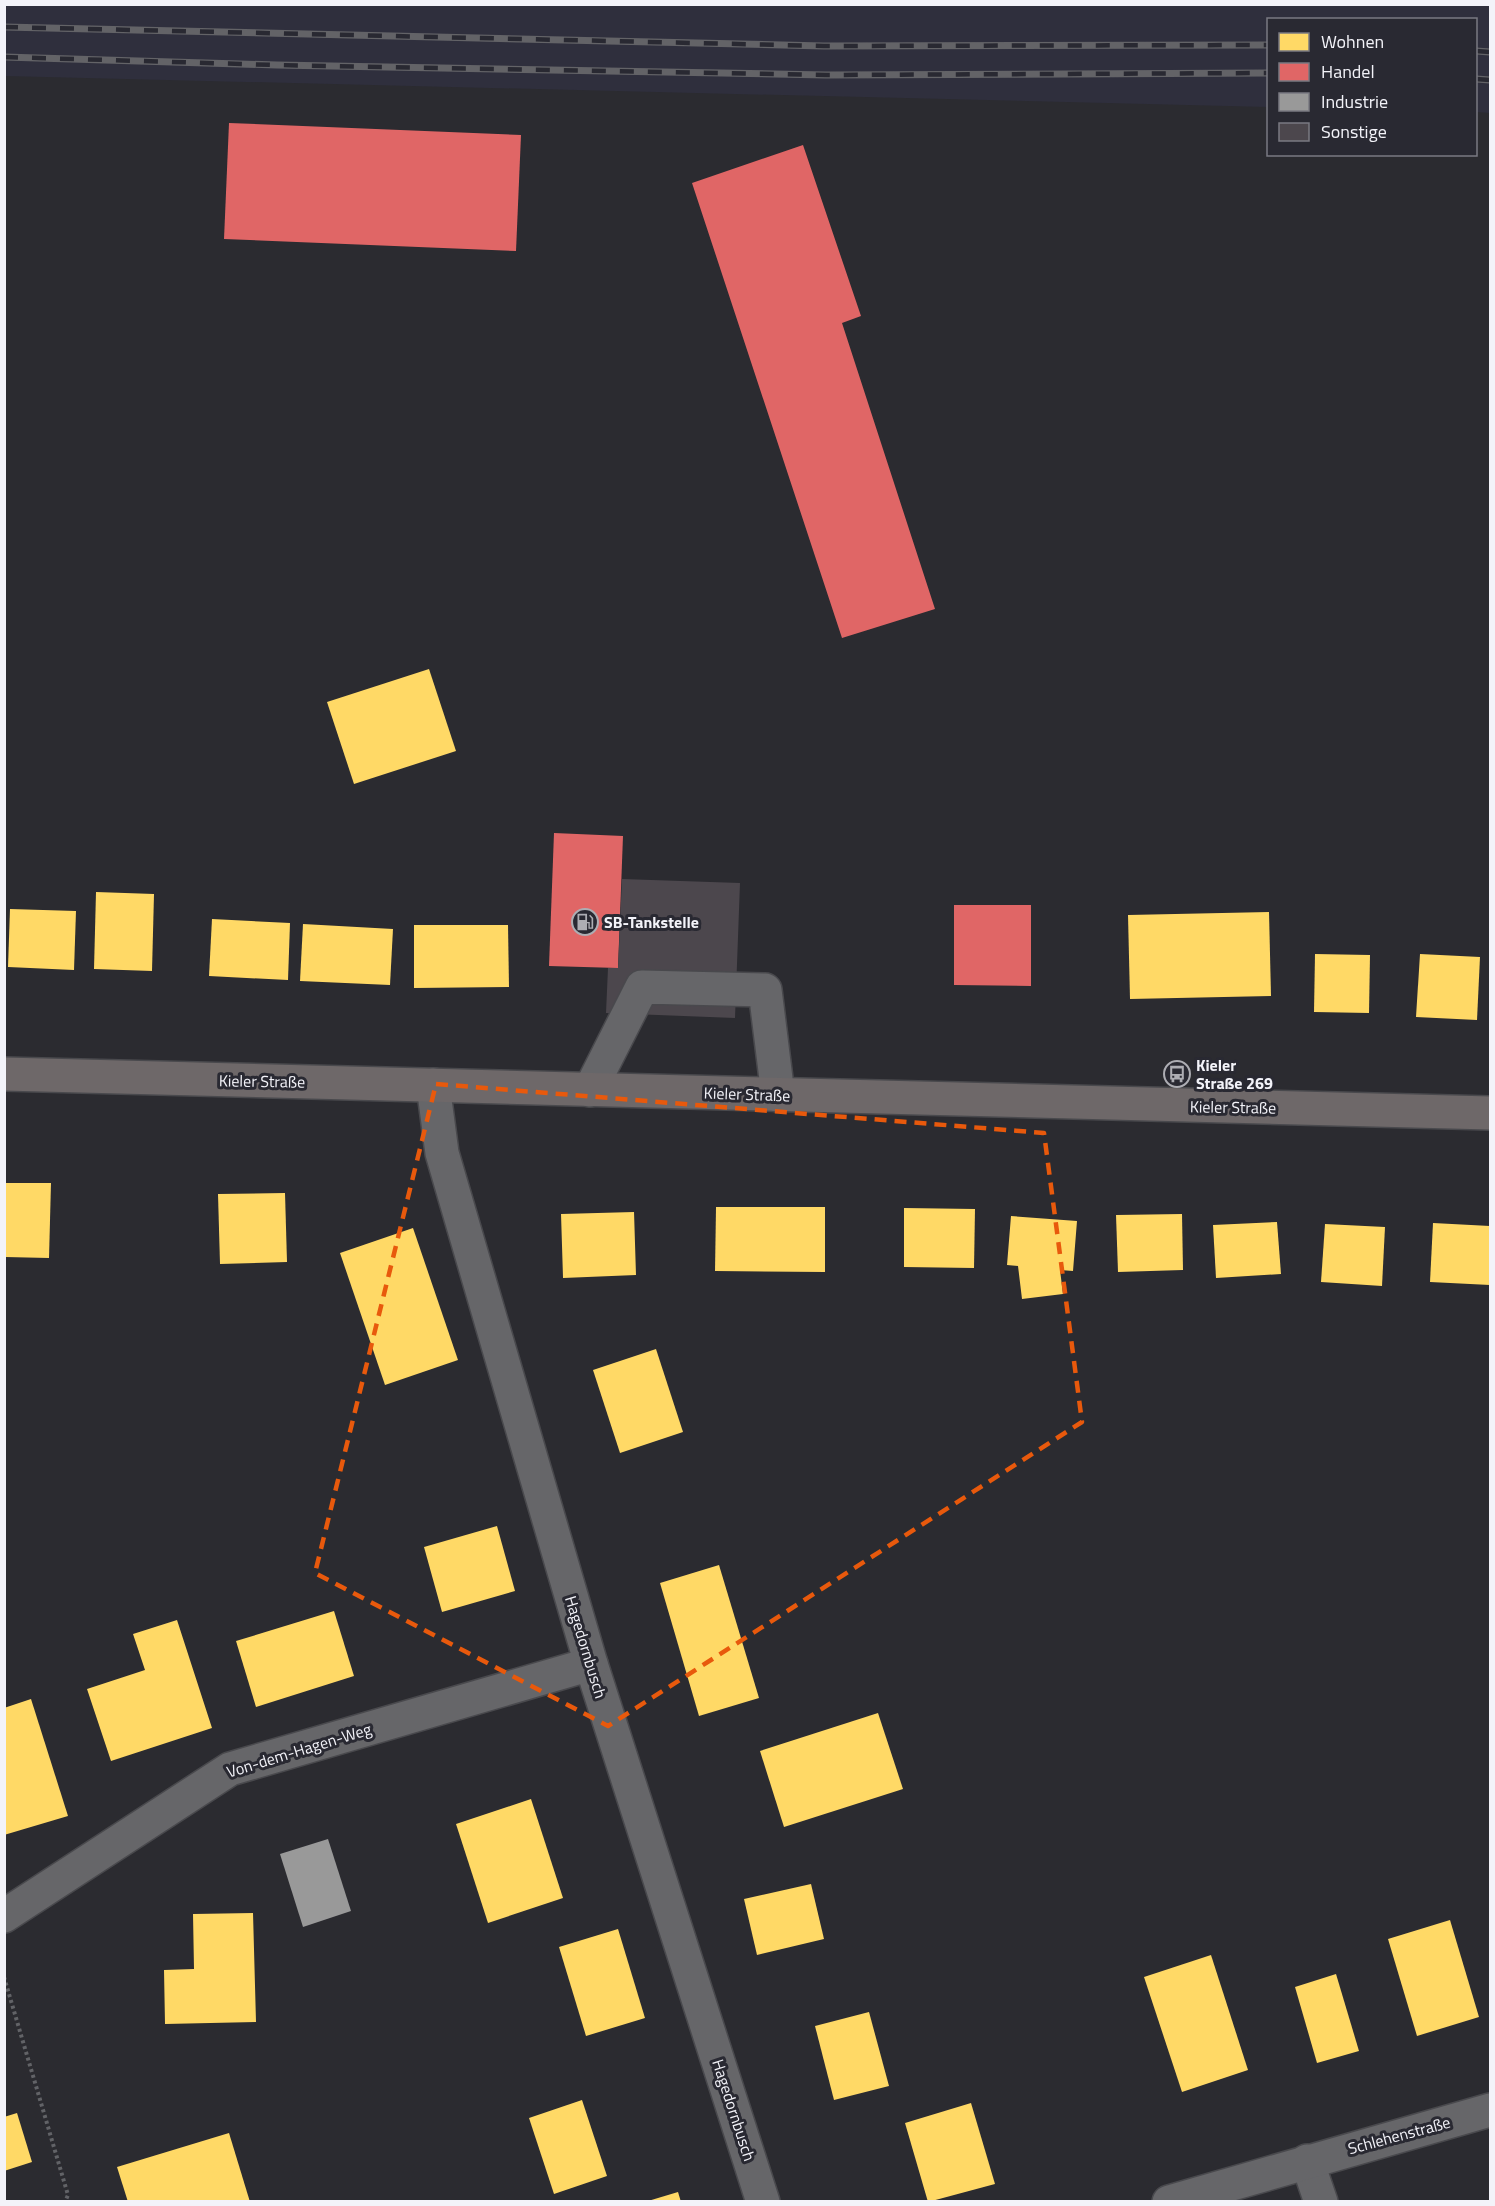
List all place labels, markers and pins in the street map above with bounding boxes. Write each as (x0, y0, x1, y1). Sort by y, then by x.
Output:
fuel station icon: SB-Tankstelle (570, 907, 600, 937)
place label: SB-Tankstelle (604, 910, 699, 934)
place label: Kieler Straße 269 (1196, 1053, 1273, 1095)
bus stop icon: Kieler Straße 269 (1162, 1059, 1192, 1089)

